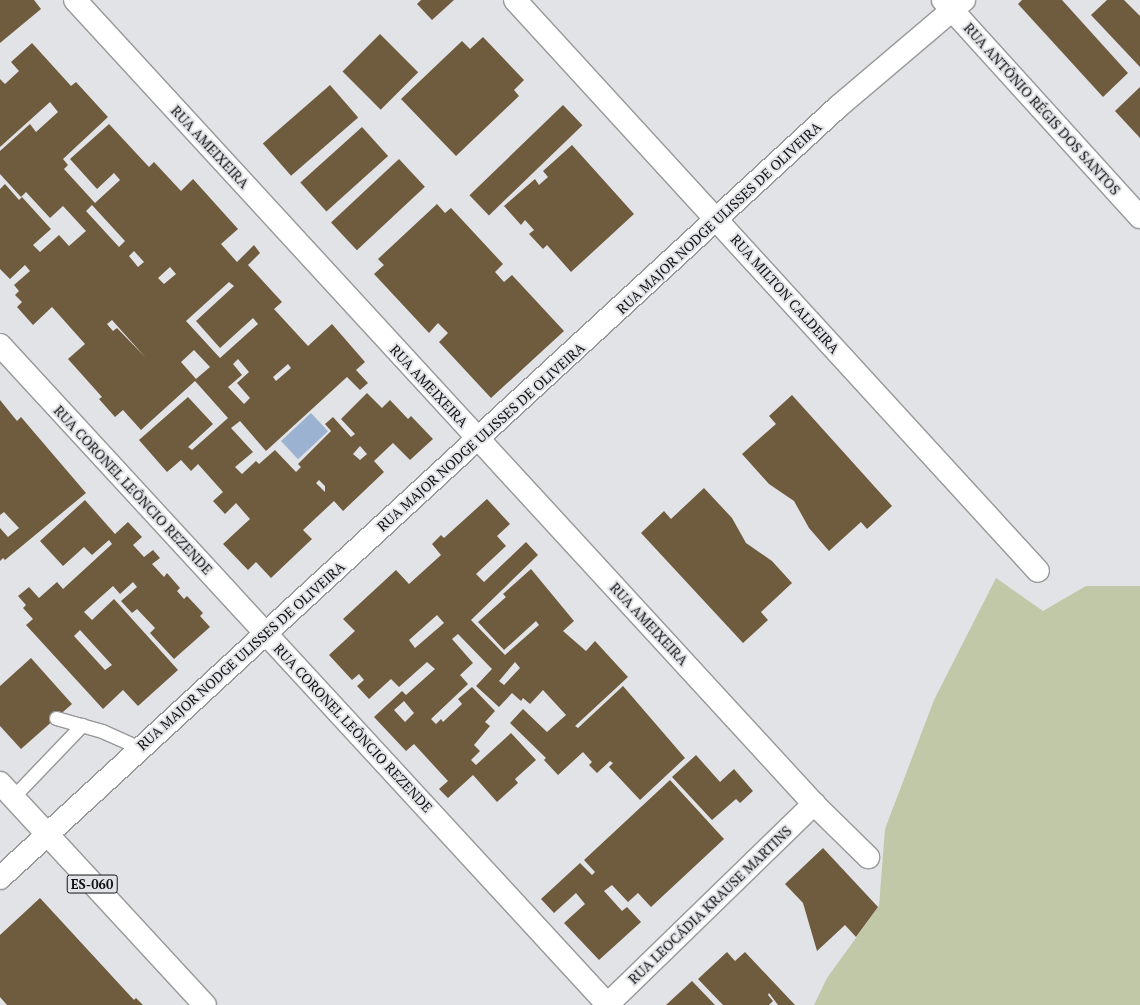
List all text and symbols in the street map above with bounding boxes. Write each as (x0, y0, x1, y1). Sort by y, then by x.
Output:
street label: RUA ANTÔNIO RÉGIS DOS SANTOS (960, 19, 1124, 199)
street label: RUA AMEIXEIRA (167, 102, 253, 192)
street label: RUA MAJOR NODGE ULISSES DE OLIVEIRA (613, 118, 825, 318)
street label: RUA MILTON CALDEIRA (727, 231, 843, 357)
street label: RUA MAJOR NODGE ULISSES DE OLIVEIRA (374, 339, 588, 535)
street label: RUA AMEIXEIRA (386, 341, 472, 431)
street label: RUA CORONEL LEÔNCIO REZENDE (50, 402, 216, 578)
street label: RUA MAJOR NODGE ULISSES DE OLIVEIRA (134, 558, 348, 754)
street label: RUA AMEIXEIRA (606, 579, 692, 669)
street label: RUA CORONEL LEÔNCIO REZENDE (270, 640, 436, 816)
street label: RUA LEOCÁDIA KRAUSE MARTINS (625, 822, 795, 988)
road number: ES-060 (66, 873, 118, 895)

